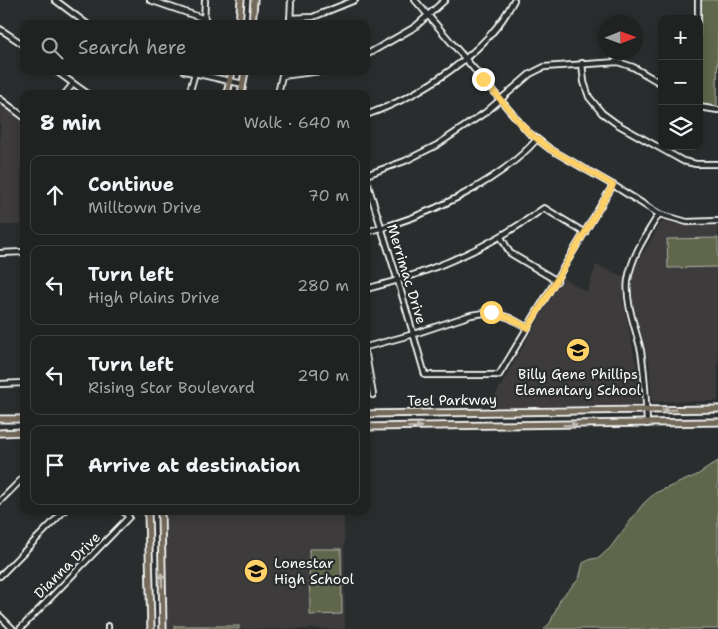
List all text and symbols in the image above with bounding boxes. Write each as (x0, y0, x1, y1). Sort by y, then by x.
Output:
north arrow (598, 15, 643, 60)
map controls (658, 15, 703, 150)
button: + (658, 15, 703, 60)
search box (20, 20, 370, 75)
icon: search (38, 34, 66, 62)
text: Search here (78, 35, 187, 60)
button: − (658, 60, 703, 105)
route end (472, 68, 495, 91)
button: layers (658, 105, 703, 150)
text: 8 min (40, 109, 101, 137)
text: Walk · 640 m (244, 112, 350, 133)
text: Continue (88, 172, 174, 197)
icon: ahead (41, 181, 69, 209)
text: 70 m (308, 185, 349, 206)
text: Milltown Drive (88, 197, 201, 218)
street label: Merrimac Drive (383, 222, 431, 326)
text: Turn left (88, 262, 174, 287)
icon: left (41, 271, 69, 299)
text: 280 m (297, 275, 349, 296)
text: High Plains Drive (88, 287, 220, 308)
route start (480, 301, 503, 324)
school or university icon: Billy Gene Phillips Elementary School (565, 337, 591, 363)
text: Turn left (88, 352, 174, 377)
icon: left (41, 361, 69, 389)
text: 290 m (297, 365, 349, 386)
place label: Billy Gene Phillips Elementary School (515, 365, 642, 399)
text: Rising Star Boulevard (88, 377, 255, 398)
street label: Teel Parkway (407, 390, 497, 410)
one-way arrow (661, 406, 677, 414)
one-way arrow (562, 421, 578, 429)
one-way arrow (407, 422, 423, 430)
icon: arrive (41, 451, 69, 479)
text: Arrive at destination (88, 453, 300, 478)
street label: Dianna Drive (30, 528, 104, 602)
place label: Lonestar High School (274, 554, 355, 588)
school or university icon: Lonestar High School (243, 558, 269, 584)
one-way arrow (158, 572, 166, 588)

